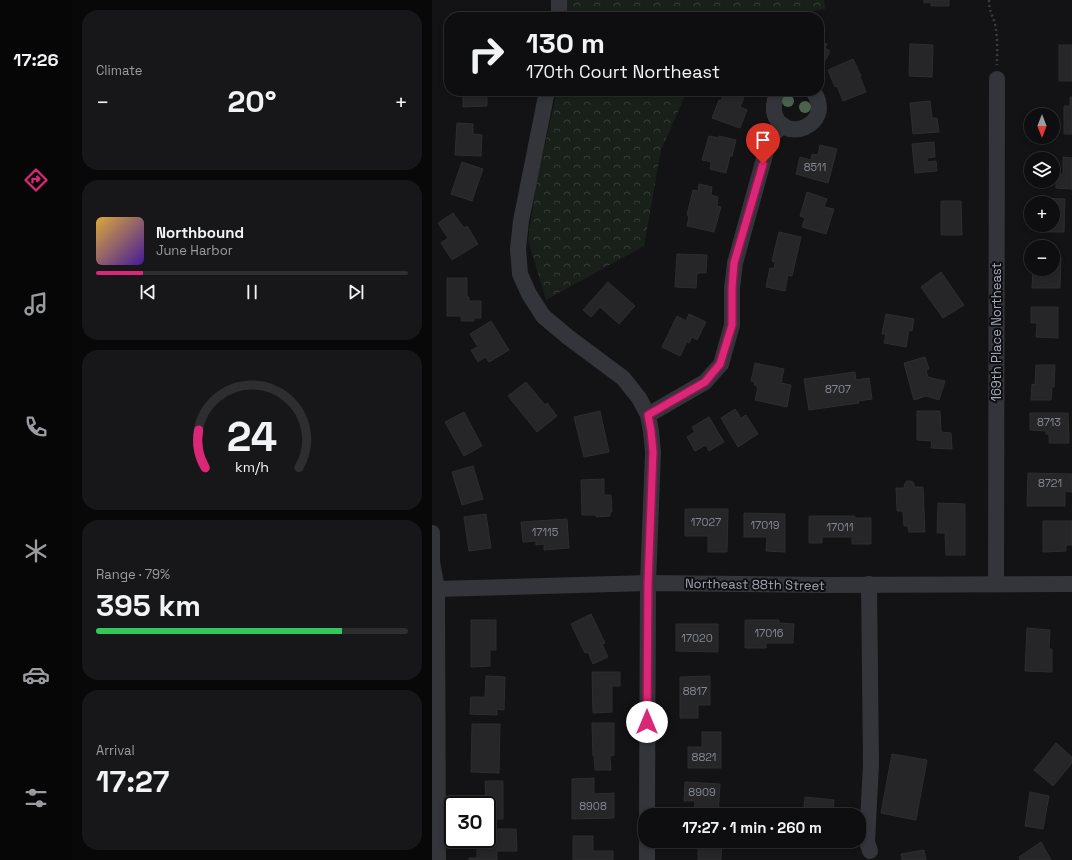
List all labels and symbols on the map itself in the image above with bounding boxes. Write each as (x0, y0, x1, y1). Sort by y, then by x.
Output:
north arrow (1024, 108, 1060, 144)
pin (746, 123, 780, 164)
house number: 8511 (804, 160, 826, 174)
street label: 169th Place Northeast (988, 262, 1005, 402)
house number: 8707 (825, 382, 851, 396)
house number: 8713 (1037, 415, 1061, 429)
house number: 8721 (1038, 476, 1062, 490)
house number: 17027 (691, 515, 721, 529)
house number: 17019 (750, 518, 780, 532)
house number: 17011 (827, 520, 853, 534)
house number: 17115 (532, 525, 559, 539)
street label: Northeast 88th Street (685, 575, 825, 594)
house number: 17016 (754, 626, 784, 640)
house number: 17020 (681, 631, 713, 645)
house number: 8817 (683, 684, 707, 698)
position arrow (626, 701, 668, 743)
house number: 8821 (692, 750, 716, 764)
house number: 8909 (688, 785, 716, 799)
speed limit sign: 30 (444, 796, 496, 848)
house number: 8908 (579, 799, 607, 813)

